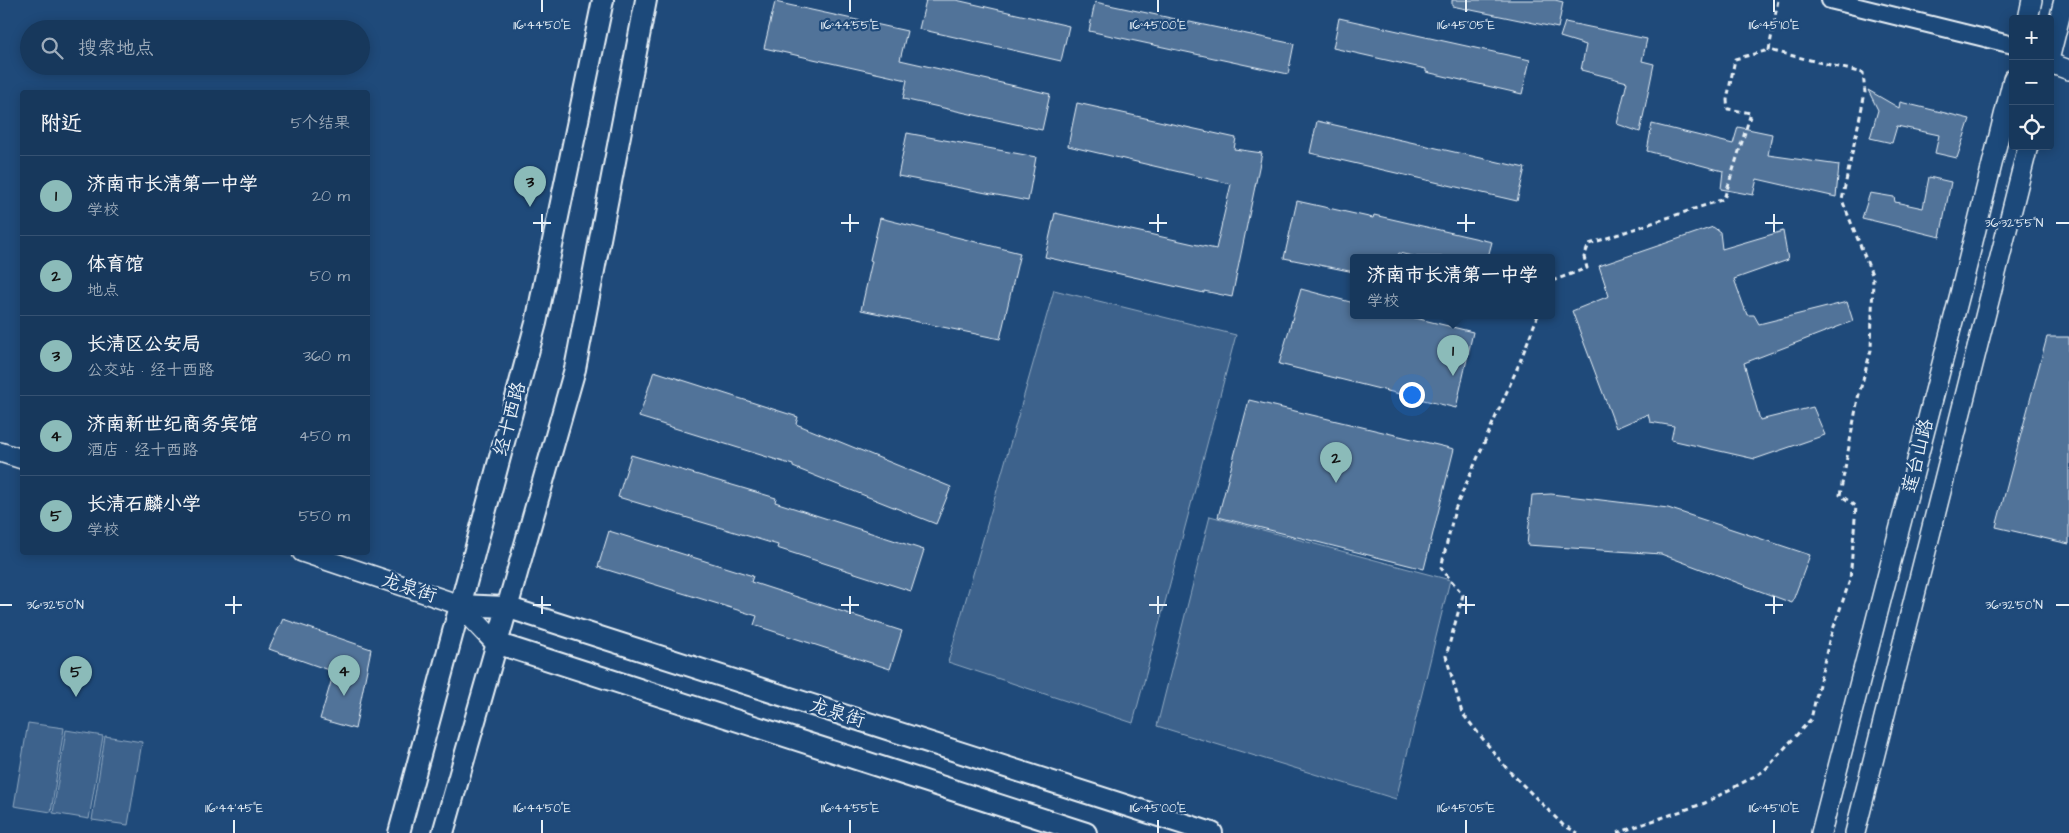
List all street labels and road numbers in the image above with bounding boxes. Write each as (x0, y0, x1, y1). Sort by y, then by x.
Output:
street label: 经十西路 (487, 379, 533, 459)
street label: 莲台山路 (1896, 416, 1940, 496)
street label: 龙泉街 (378, 566, 440, 610)
street label: 龙泉街 (806, 691, 868, 735)

